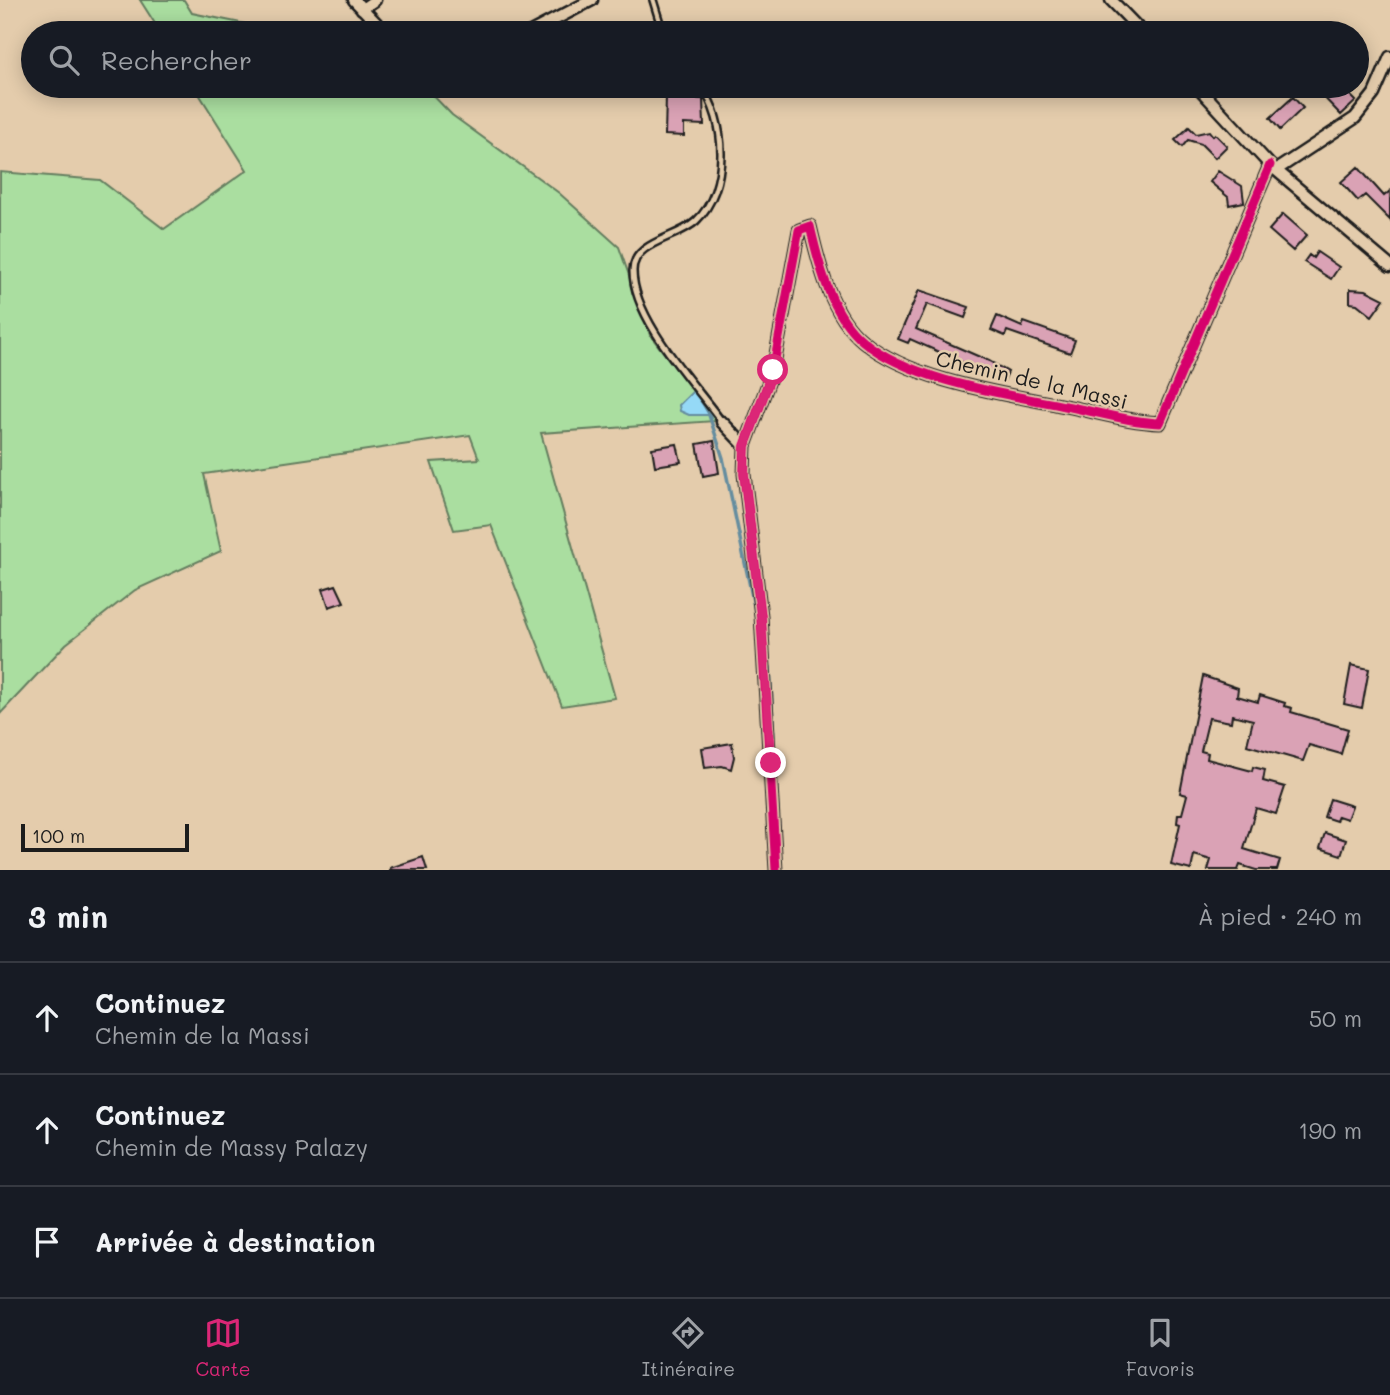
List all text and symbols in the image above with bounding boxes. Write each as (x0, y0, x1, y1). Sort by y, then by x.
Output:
search box (21, 21, 1369, 98)
icon: search (45, 41, 83, 79)
text: Rechercher (101, 43, 252, 77)
street label: Chemin de la Massi (933, 344, 1131, 414)
route start (757, 354, 788, 385)
route end (755, 747, 786, 778)
scale bar (21, 821, 189, 853)
text: 100 m (32, 823, 85, 848)
text: 3 min (28, 896, 108, 936)
text: À pied · 240 m (1198, 901, 1362, 931)
text: Continuez (95, 986, 225, 1020)
icon: ahead (28, 999, 66, 1037)
text: 50 m (1309, 1003, 1362, 1033)
text: Chemin de la Massi (95, 1020, 310, 1050)
text: Continuez (95, 1098, 225, 1132)
icon: ahead (28, 1111, 66, 1149)
text: 190 m (1298, 1115, 1362, 1145)
text: Chemin de Massy Palazy (95, 1132, 368, 1162)
icon: arrive (28, 1223, 66, 1261)
text: Arrivée à destination (95, 1225, 375, 1259)
tab: Carte (196, 1314, 251, 1381)
tab: Itinéraire (642, 1314, 735, 1381)
tab: Favoris (1126, 1314, 1194, 1381)

